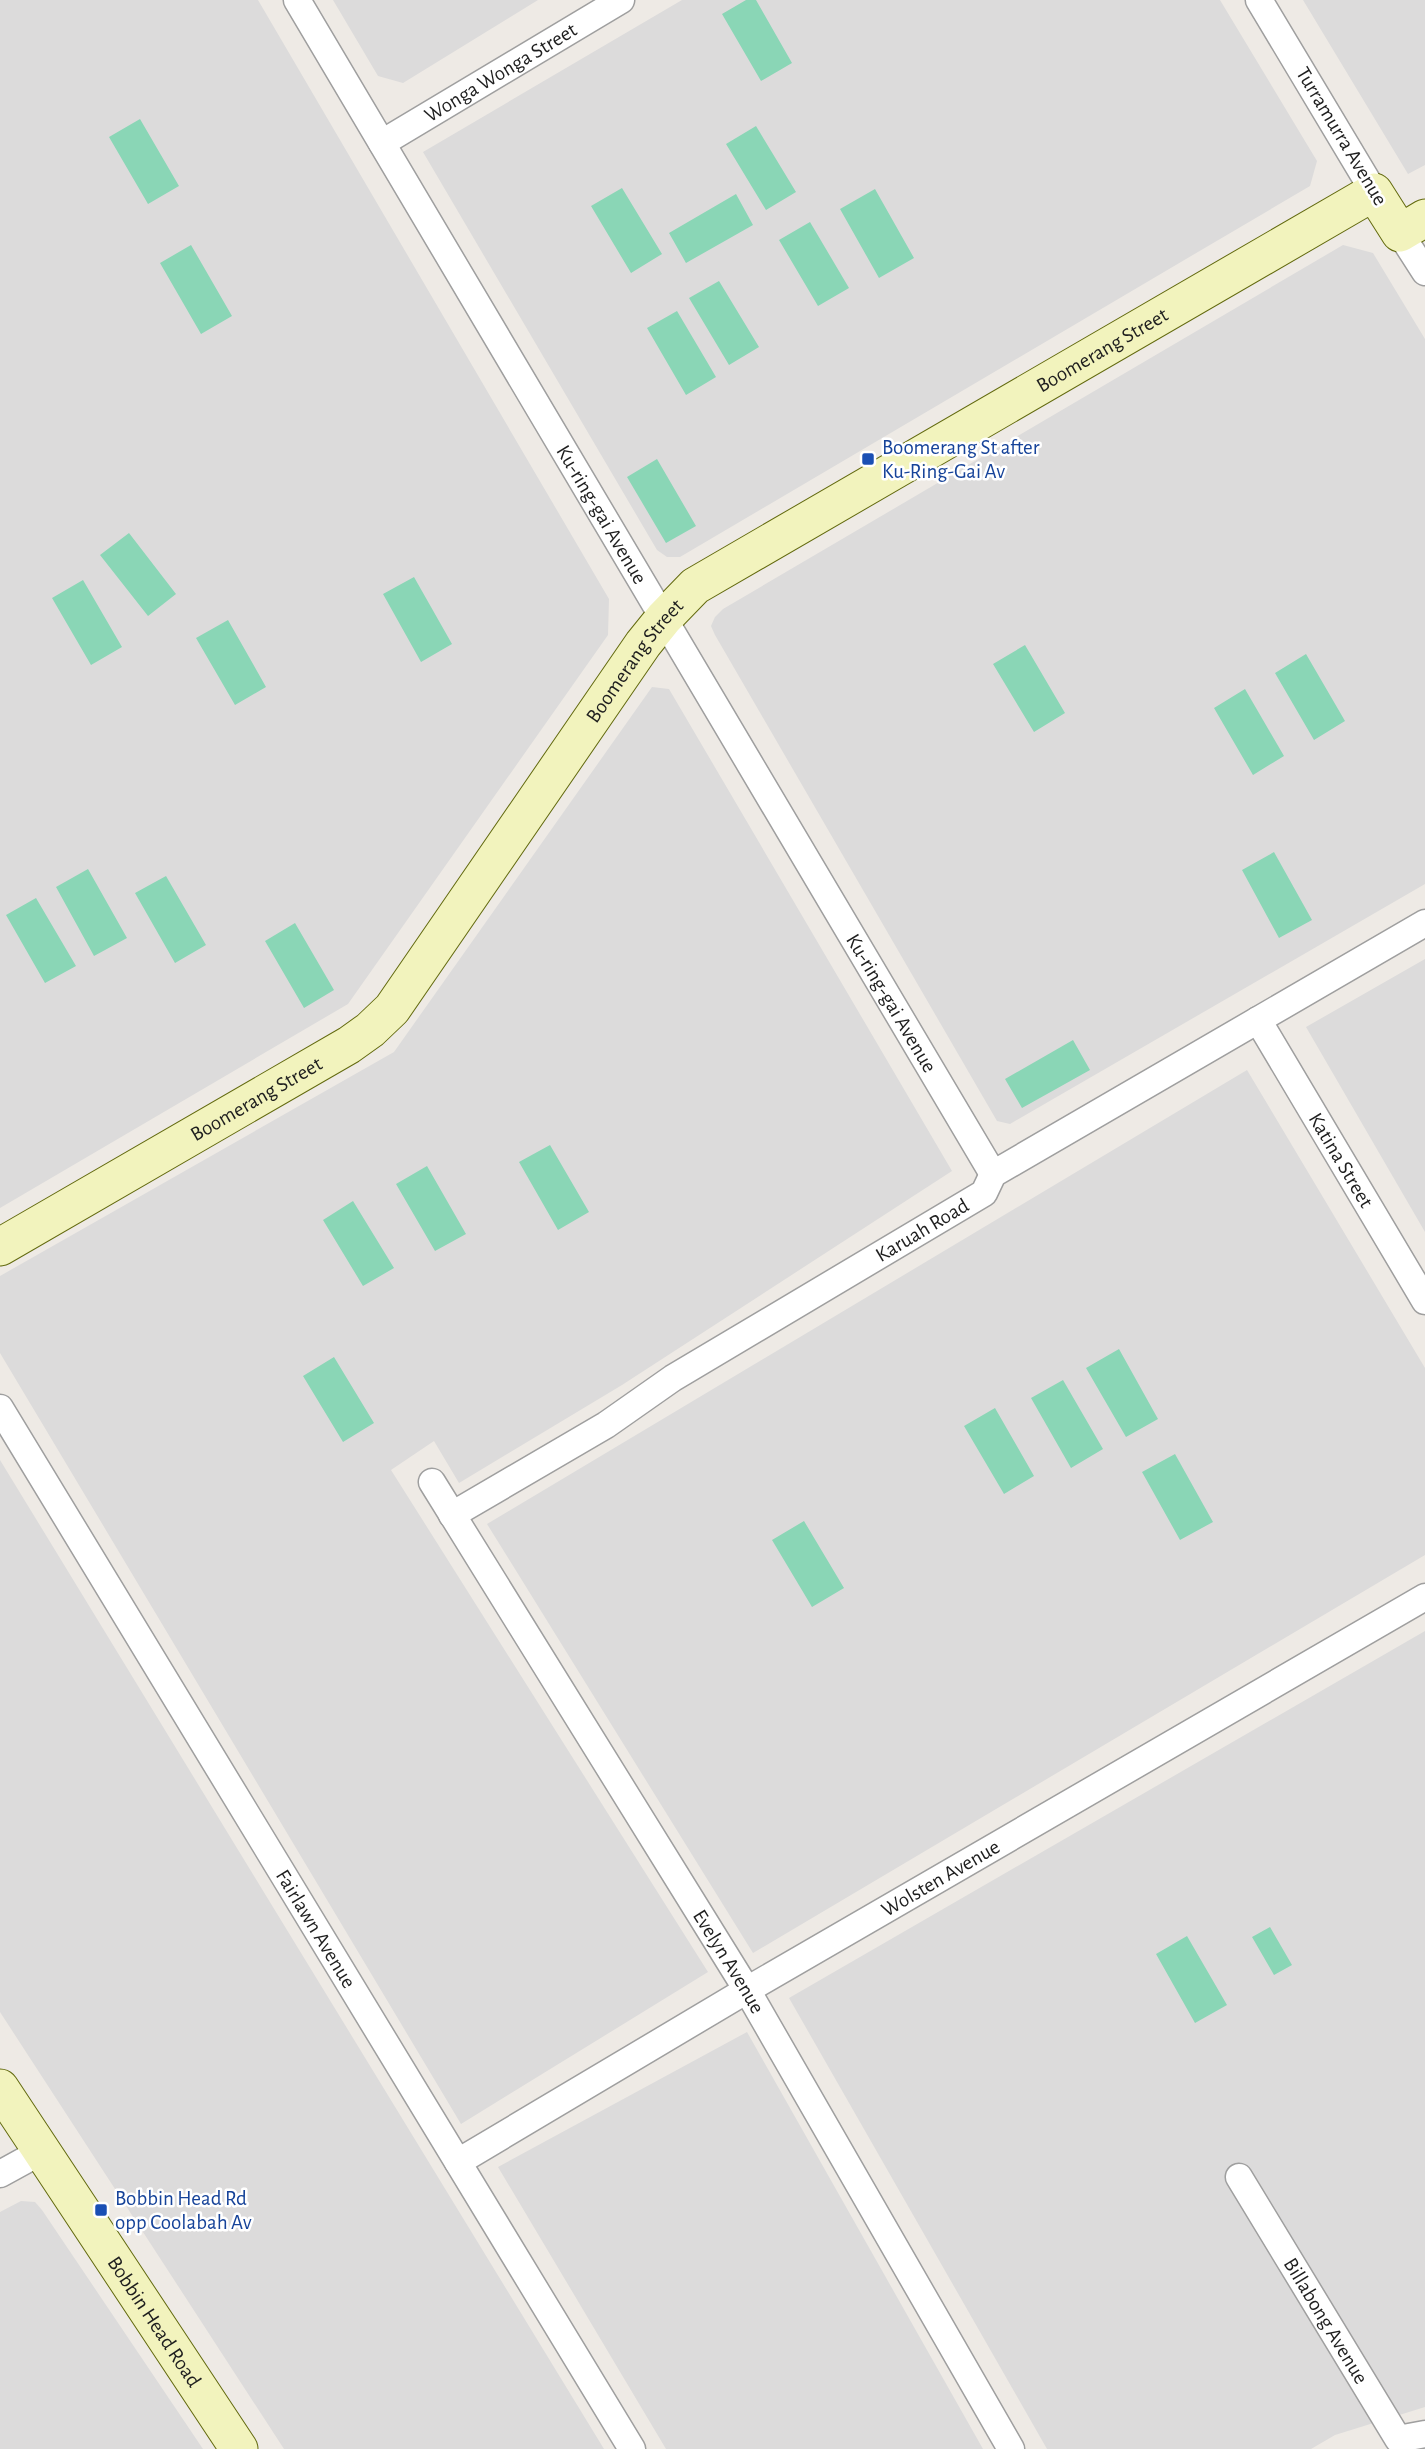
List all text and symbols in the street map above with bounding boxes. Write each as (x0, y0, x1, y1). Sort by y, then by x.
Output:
street label: Wonga Wonga Street (421, 19, 581, 126)
street label: Turramurra Avenue (1292, 64, 1391, 209)
street label: Boomerang Street (1033, 304, 1172, 396)
place label: Boomerang St after Ku-Ring-Gai Av (882, 437, 1040, 482)
street label: Ku-ring-gai Avenue (552, 442, 651, 588)
marker: Boomerang St after Ku-Ring-Gai Av (860, 451, 876, 467)
street label: Boomerang Street (582, 595, 688, 726)
street label: Ku-ring-gai Avenue (842, 930, 940, 1076)
street label: Boomerang Street (187, 1053, 326, 1145)
street label: Katina Street (1305, 1109, 1377, 1212)
street label: Karuah Road (872, 1195, 973, 1266)
street label: Wolsten Avenue (878, 1836, 1003, 1921)
street label: Fairlawn Avenue (272, 1866, 359, 1992)
street label: Evelyn Avenue (689, 1906, 768, 2017)
place label: Bobbin Head Rd opp Coolabah Av (115, 2188, 252, 2233)
marker: Bobbin Head Rd opp Coolabah Av (93, 2202, 109, 2218)
street label: Bobbin Head Road (103, 2253, 205, 2391)
street label: Billabong Avenue (1280, 2254, 1372, 2388)

